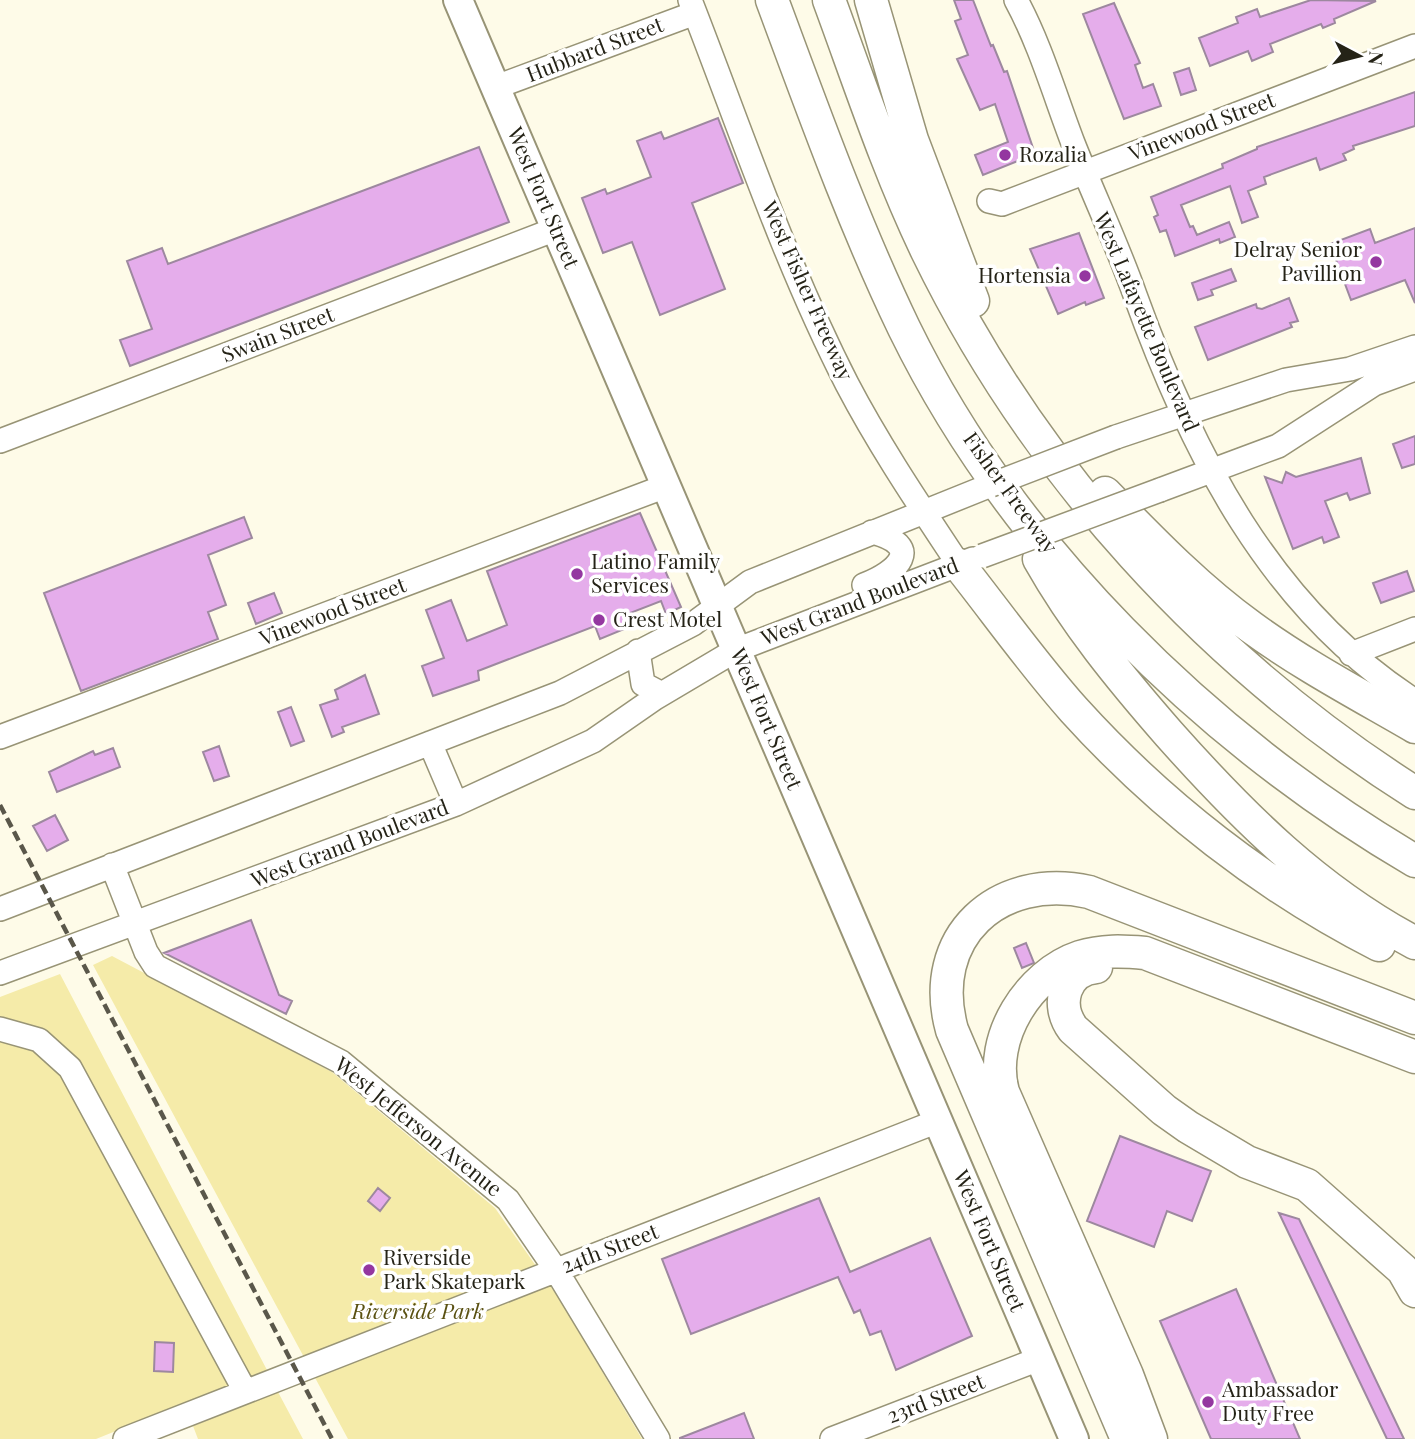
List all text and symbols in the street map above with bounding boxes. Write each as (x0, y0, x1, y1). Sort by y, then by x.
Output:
street label: Hubbard Street (522, 9, 667, 87)
north arrow (1324, 21, 1394, 91)
text: N (1363, 50, 1391, 67)
street label: Vinewood Street (1123, 84, 1279, 166)
street label: West Fort Street (502, 121, 587, 273)
place label: Rozalia (1019, 139, 1088, 167)
marker: Rozalia (997, 147, 1013, 163)
street label: West Fisher Freeway (756, 195, 861, 385)
street label: West Lafayette Boulevard (1089, 206, 1207, 435)
place label: Delray Senior Pavillion (1234, 234, 1363, 286)
marker: Delray Senior Pavillion (1368, 254, 1384, 270)
place label: Hortensia (978, 260, 1072, 288)
marker: Hortensia (1077, 268, 1093, 284)
street label: Swain Street (217, 299, 338, 367)
street label: Fisher Freeway (958, 426, 1065, 558)
place label: Latino Family Services (591, 546, 721, 598)
street label: West Grand Boulevard (756, 550, 962, 651)
marker: Latino Family Services (569, 566, 585, 582)
street label: Vinewood Street (254, 569, 410, 651)
place label: Crest Motel (613, 604, 722, 632)
marker: Crest Motel (591, 612, 607, 628)
street label: West Fort Street (725, 642, 810, 794)
street label: West Grand Boulevard (246, 792, 452, 893)
street label: West Jefferson Avenue (329, 1049, 509, 1202)
street label: West Fort Street (948, 1164, 1033, 1316)
street label: 24th Street (557, 1216, 662, 1278)
place label: Riverside Park Skatepark (383, 1242, 526, 1294)
marker: Riverside Park Skatepark (361, 1262, 377, 1278)
park label: Riverside Park (351, 1296, 484, 1324)
street label: 23rd Street (883, 1366, 989, 1429)
place label: Ambassador Duty Free (1221, 1374, 1339, 1426)
marker: Ambassador Duty Free (1200, 1394, 1216, 1410)

